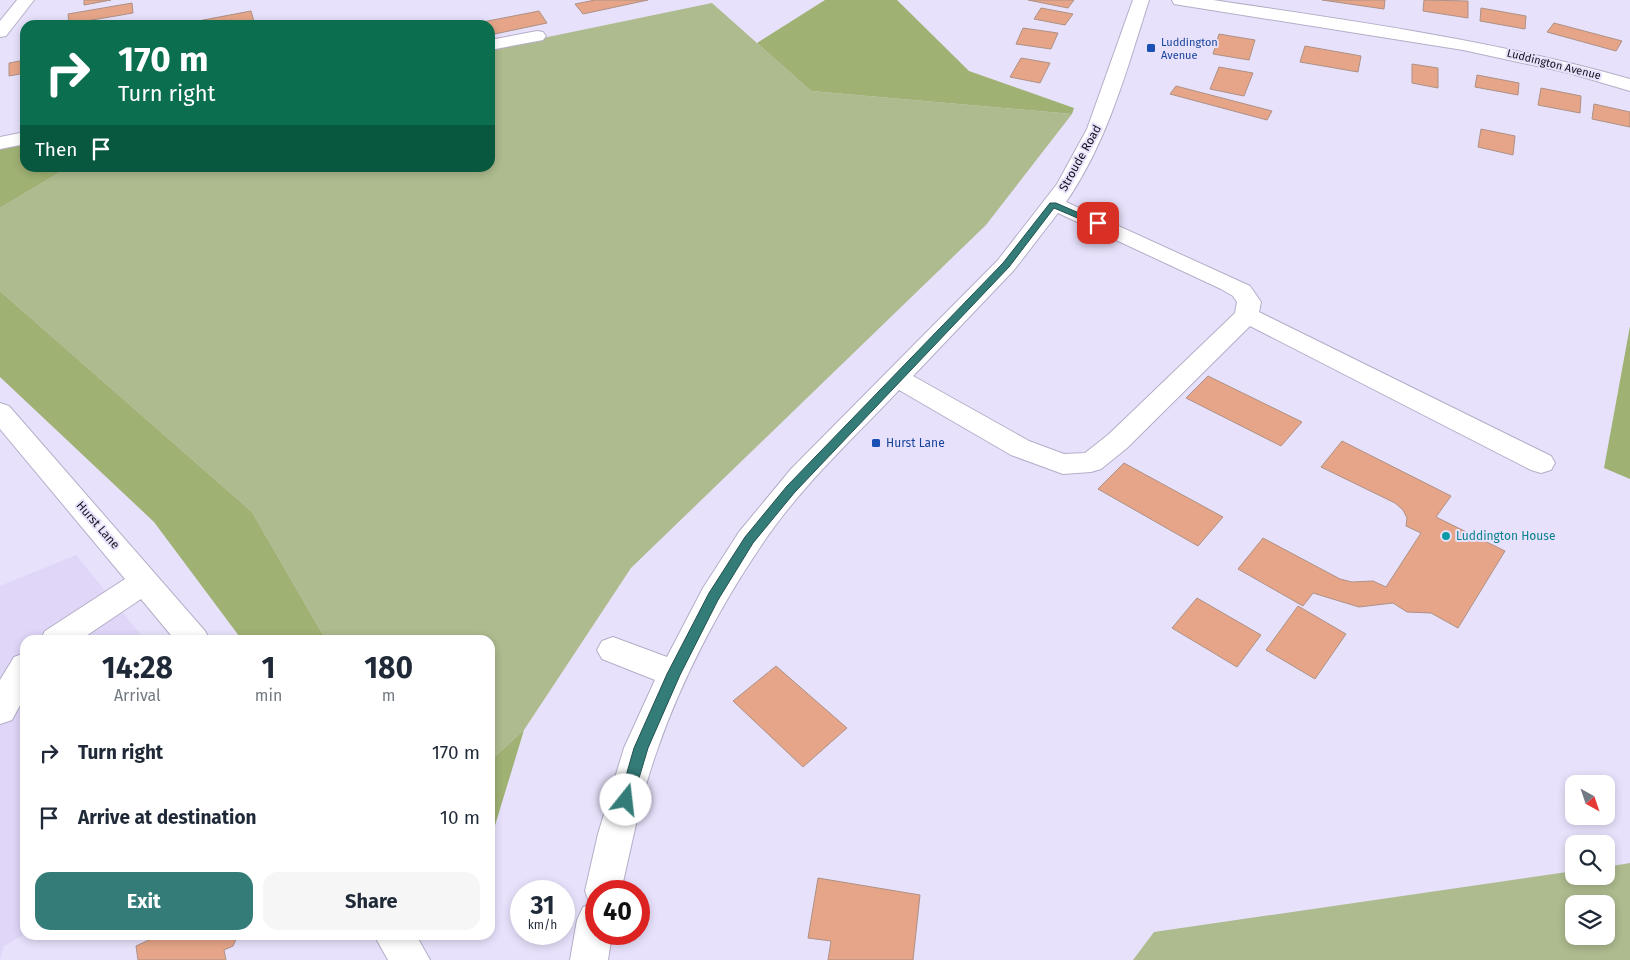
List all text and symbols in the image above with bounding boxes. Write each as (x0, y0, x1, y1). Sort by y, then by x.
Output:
place label: Luddington Avenue (1161, 36, 1218, 62)
text: 170 m (118, 38, 209, 80)
icon: right (35, 40, 100, 105)
marker: Luddington Avenue (1145, 42, 1157, 54)
street label: Luddington Avenue (1506, 47, 1602, 82)
text: Turn right (118, 80, 215, 107)
street label: Stroude Road (1056, 122, 1104, 194)
icon: arrive (87, 135, 115, 163)
text: Then (35, 138, 77, 161)
pin (1077, 202, 1119, 244)
icon: arrive (1084, 209, 1112, 237)
place label: Hurst Lane (886, 436, 945, 450)
marker: Hurst Lane (870, 437, 882, 449)
street label: Hurst Lane (73, 498, 123, 552)
place label: Luddington House (1456, 529, 1555, 543)
marker: Luddington House (1440, 530, 1452, 542)
text: 14:28 (102, 650, 173, 686)
text: 1 (262, 650, 276, 686)
text: 180 (364, 650, 413, 686)
text: Arrival (114, 686, 161, 705)
text: min (255, 686, 282, 705)
text: m (382, 686, 396, 705)
icon: right (35, 739, 63, 767)
text: Turn right (78, 741, 163, 764)
text: 170 m (432, 741, 480, 764)
position arrow (599, 773, 651, 825)
north arrow (1565, 775, 1615, 825)
map controls (1565, 775, 1615, 945)
icon: arrive (35, 804, 63, 832)
text: Arrive at destination (78, 806, 257, 829)
text: 10 m (440, 806, 480, 829)
button: search (1565, 835, 1615, 885)
button: Exit (35, 872, 253, 930)
button: Share (263, 872, 480, 930)
speed limit sign: 40 (585, 880, 650, 945)
text: 31 (530, 891, 555, 921)
button: layers (1565, 895, 1615, 945)
text: km/h (528, 918, 557, 932)

